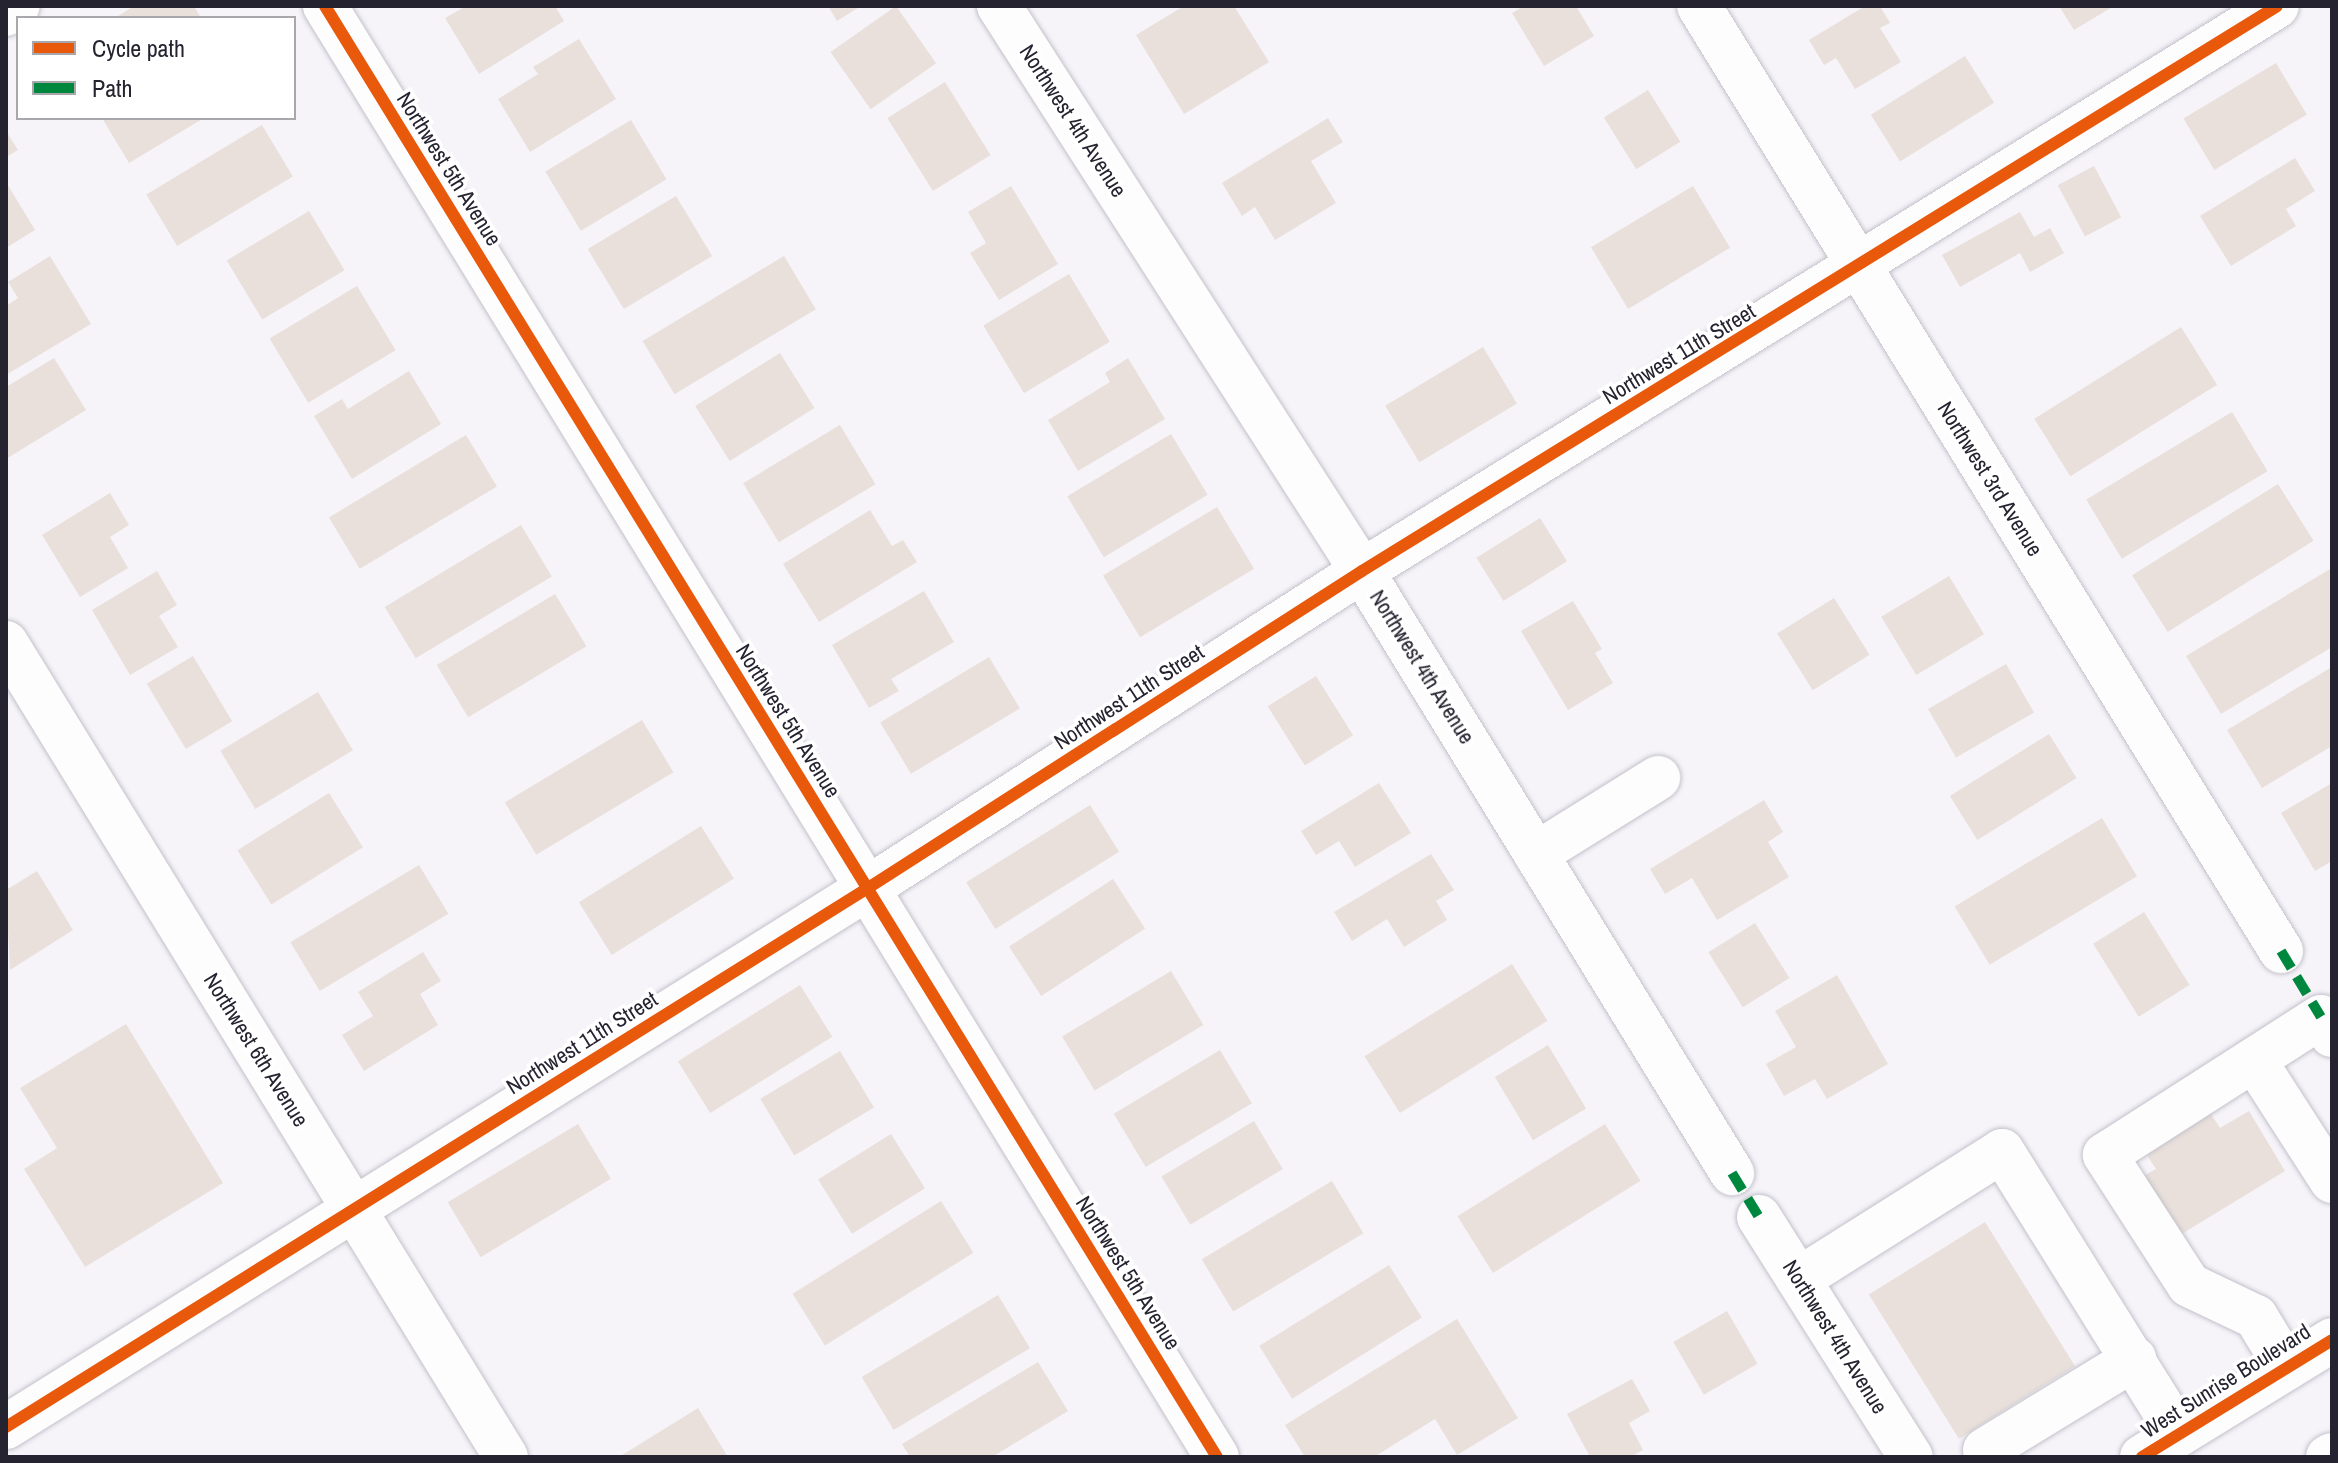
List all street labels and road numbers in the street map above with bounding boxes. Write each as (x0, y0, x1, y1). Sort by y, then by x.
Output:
street label: Northwest 4th Avenue (1014, 40, 1132, 202)
street label: Northwest 5th Avenue (391, 87, 507, 251)
street label: Northwest 11th Street (1598, 298, 1760, 410)
street label: Northwest 3rd Avenue (1932, 396, 2048, 562)
street label: Northwest 4th Avenue (1364, 585, 1480, 749)
street label: Northwest 5th Avenue (730, 639, 846, 803)
street label: Northwest 11th Street (1049, 639, 1209, 755)
street label: Northwest 6th Avenue (198, 968, 314, 1132)
street label: Northwest 11th Street (502, 986, 662, 1100)
street label: Northwest 5th Avenue (1070, 1191, 1186, 1355)
street label: Northwest 4th Avenue (1777, 1255, 1893, 1419)
street label: West Sunrise Boulevard (2137, 1318, 2315, 1444)

